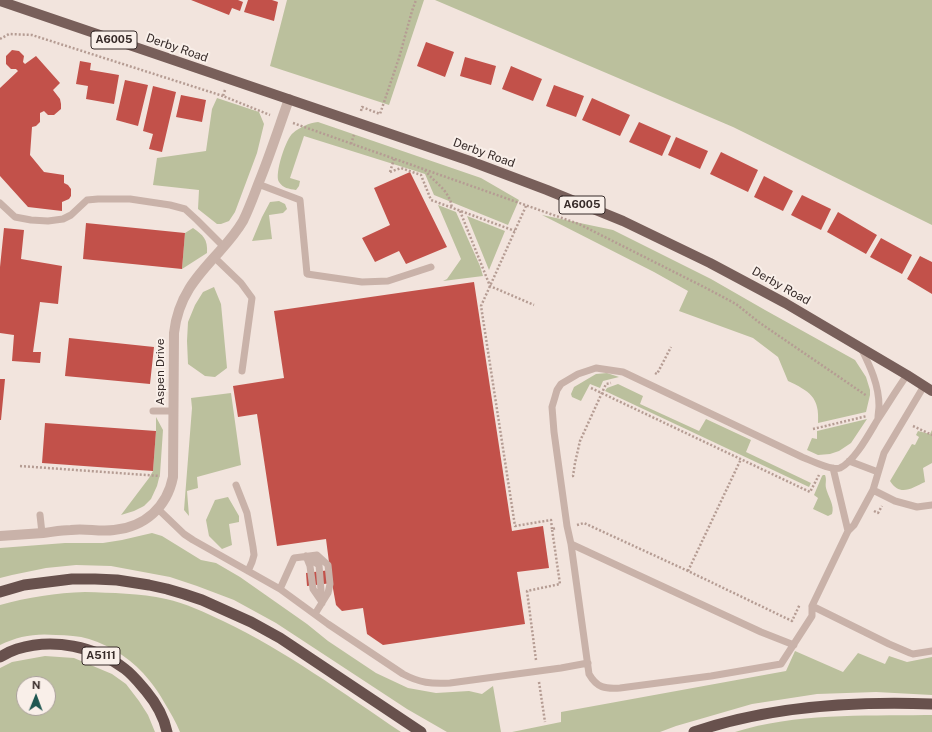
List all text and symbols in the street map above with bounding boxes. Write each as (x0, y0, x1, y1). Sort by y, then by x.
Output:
road number: A6005 (91, 31, 137, 49)
street label: Derby Road (144, 31, 210, 65)
street label: Derby Road (451, 135, 517, 171)
road number: A6005 (559, 196, 605, 214)
street label: Derby Road (749, 264, 813, 308)
street label: Aspen Drive (153, 339, 167, 405)
road number: A5111 (82, 647, 120, 665)
north arrow (16, 676, 56, 716)
text: N (32, 679, 41, 691)

